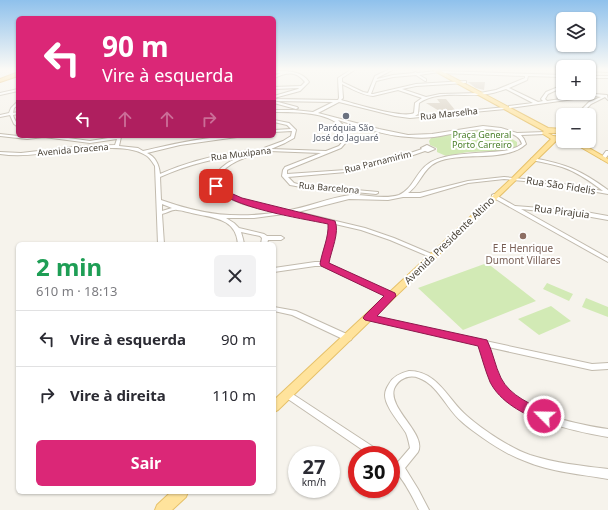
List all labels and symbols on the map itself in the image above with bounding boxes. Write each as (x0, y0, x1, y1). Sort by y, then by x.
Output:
street label: Rua Marselha (420, 104, 478, 123)
marker: Paróquia São José do Jaguaré (341, 111, 351, 121)
place label: Paróquia São José do Jaguaré (312, 121, 379, 144)
park label: Praça General Porto Carreiro (452, 128, 512, 151)
street label: Avenida Dracena (37, 140, 109, 159)
street label: Rua Muxipana (210, 143, 272, 164)
street label: Rua Parnamirim (343, 147, 413, 176)
pin (199, 169, 233, 203)
street label: Rua São Fidelis (525, 173, 597, 197)
street label: Rua Barcelona (298, 178, 360, 197)
street label: Avenida Presidente Altino (401, 193, 497, 287)
street label: Rua Pirajuia (533, 201, 591, 221)
marker: E.E Henrique Dumont Villares (518, 231, 528, 241)
place label: E.E Henrique Dumont Villares (486, 241, 561, 267)
position arrow (523, 395, 565, 437)
speed limit sign: 30 (348, 446, 400, 498)

